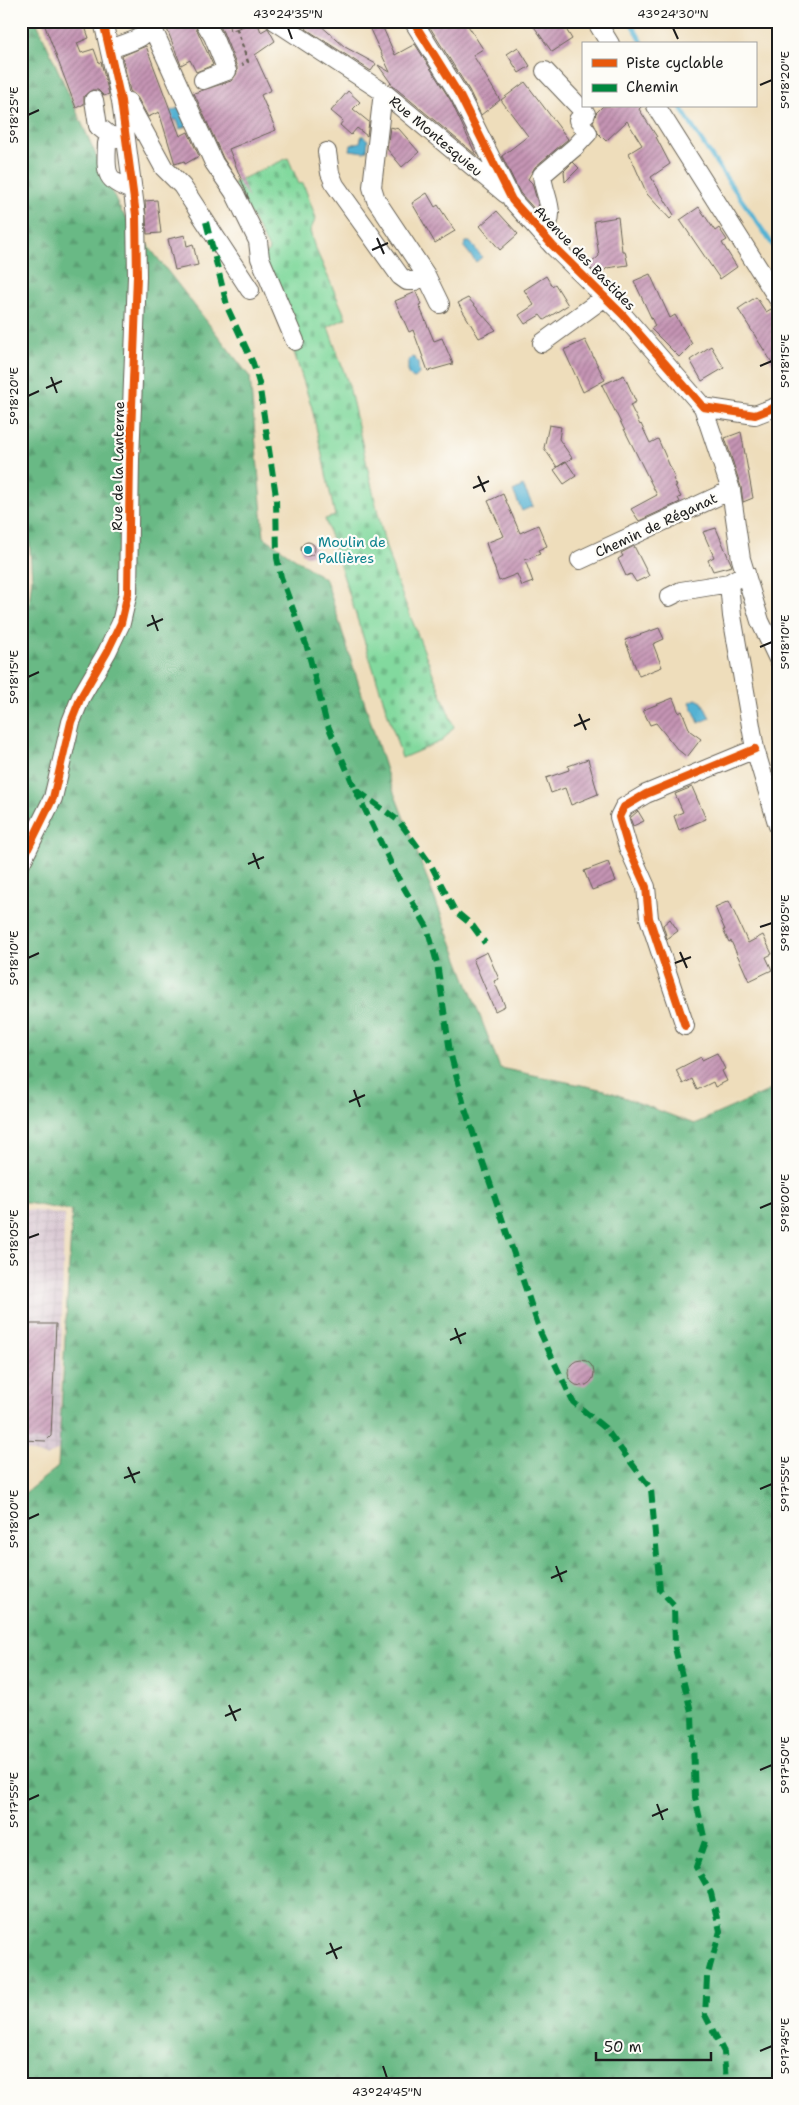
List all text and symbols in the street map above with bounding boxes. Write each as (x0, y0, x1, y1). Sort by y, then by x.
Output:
text: 43°24'35"N (253, 6, 323, 22)
text: 43°24'30"N (637, 6, 709, 22)
legend (582, 42, 756, 108)
text: 5°18'20"E (777, 51, 793, 109)
text: Piste cyclable (626, 53, 724, 73)
text: Chemin (626, 77, 679, 97)
text: 5°18'25"E (6, 86, 22, 144)
street label: Rue Montesquieu (386, 92, 486, 180)
street label: Avenue des Bastides (530, 202, 640, 314)
text: 5°18'15"E (777, 334, 793, 388)
text: 5°18'20"E (6, 367, 22, 425)
street label: Rue de la Lanterne (108, 401, 128, 531)
street label: Chemin de Réganat (592, 489, 720, 561)
place label: Moulin de Pallières (318, 533, 386, 567)
marker: Moulin de Pallières (302, 544, 314, 556)
text: 5°18'10"E (777, 614, 793, 670)
text: 5°18'15"E (6, 650, 22, 704)
text: 5°18'05"E (777, 894, 793, 952)
text: 5°18'10"E (6, 930, 22, 986)
text: 5°18'00"E (777, 1174, 793, 1232)
text: 5°18'05"E (6, 1209, 22, 1267)
text: 5°17'55"E (777, 1456, 793, 1512)
text: 5°18'00"E (6, 1490, 22, 1548)
text: 5°17'50"E (777, 1736, 793, 1794)
text: 5°17'55"E (6, 1772, 22, 1828)
text: 5°17'45"E (777, 2018, 793, 2074)
scale bar (596, 2030, 712, 2062)
text: 50 m (604, 2037, 642, 2057)
text: 43°24'45"N (352, 2084, 422, 2100)

